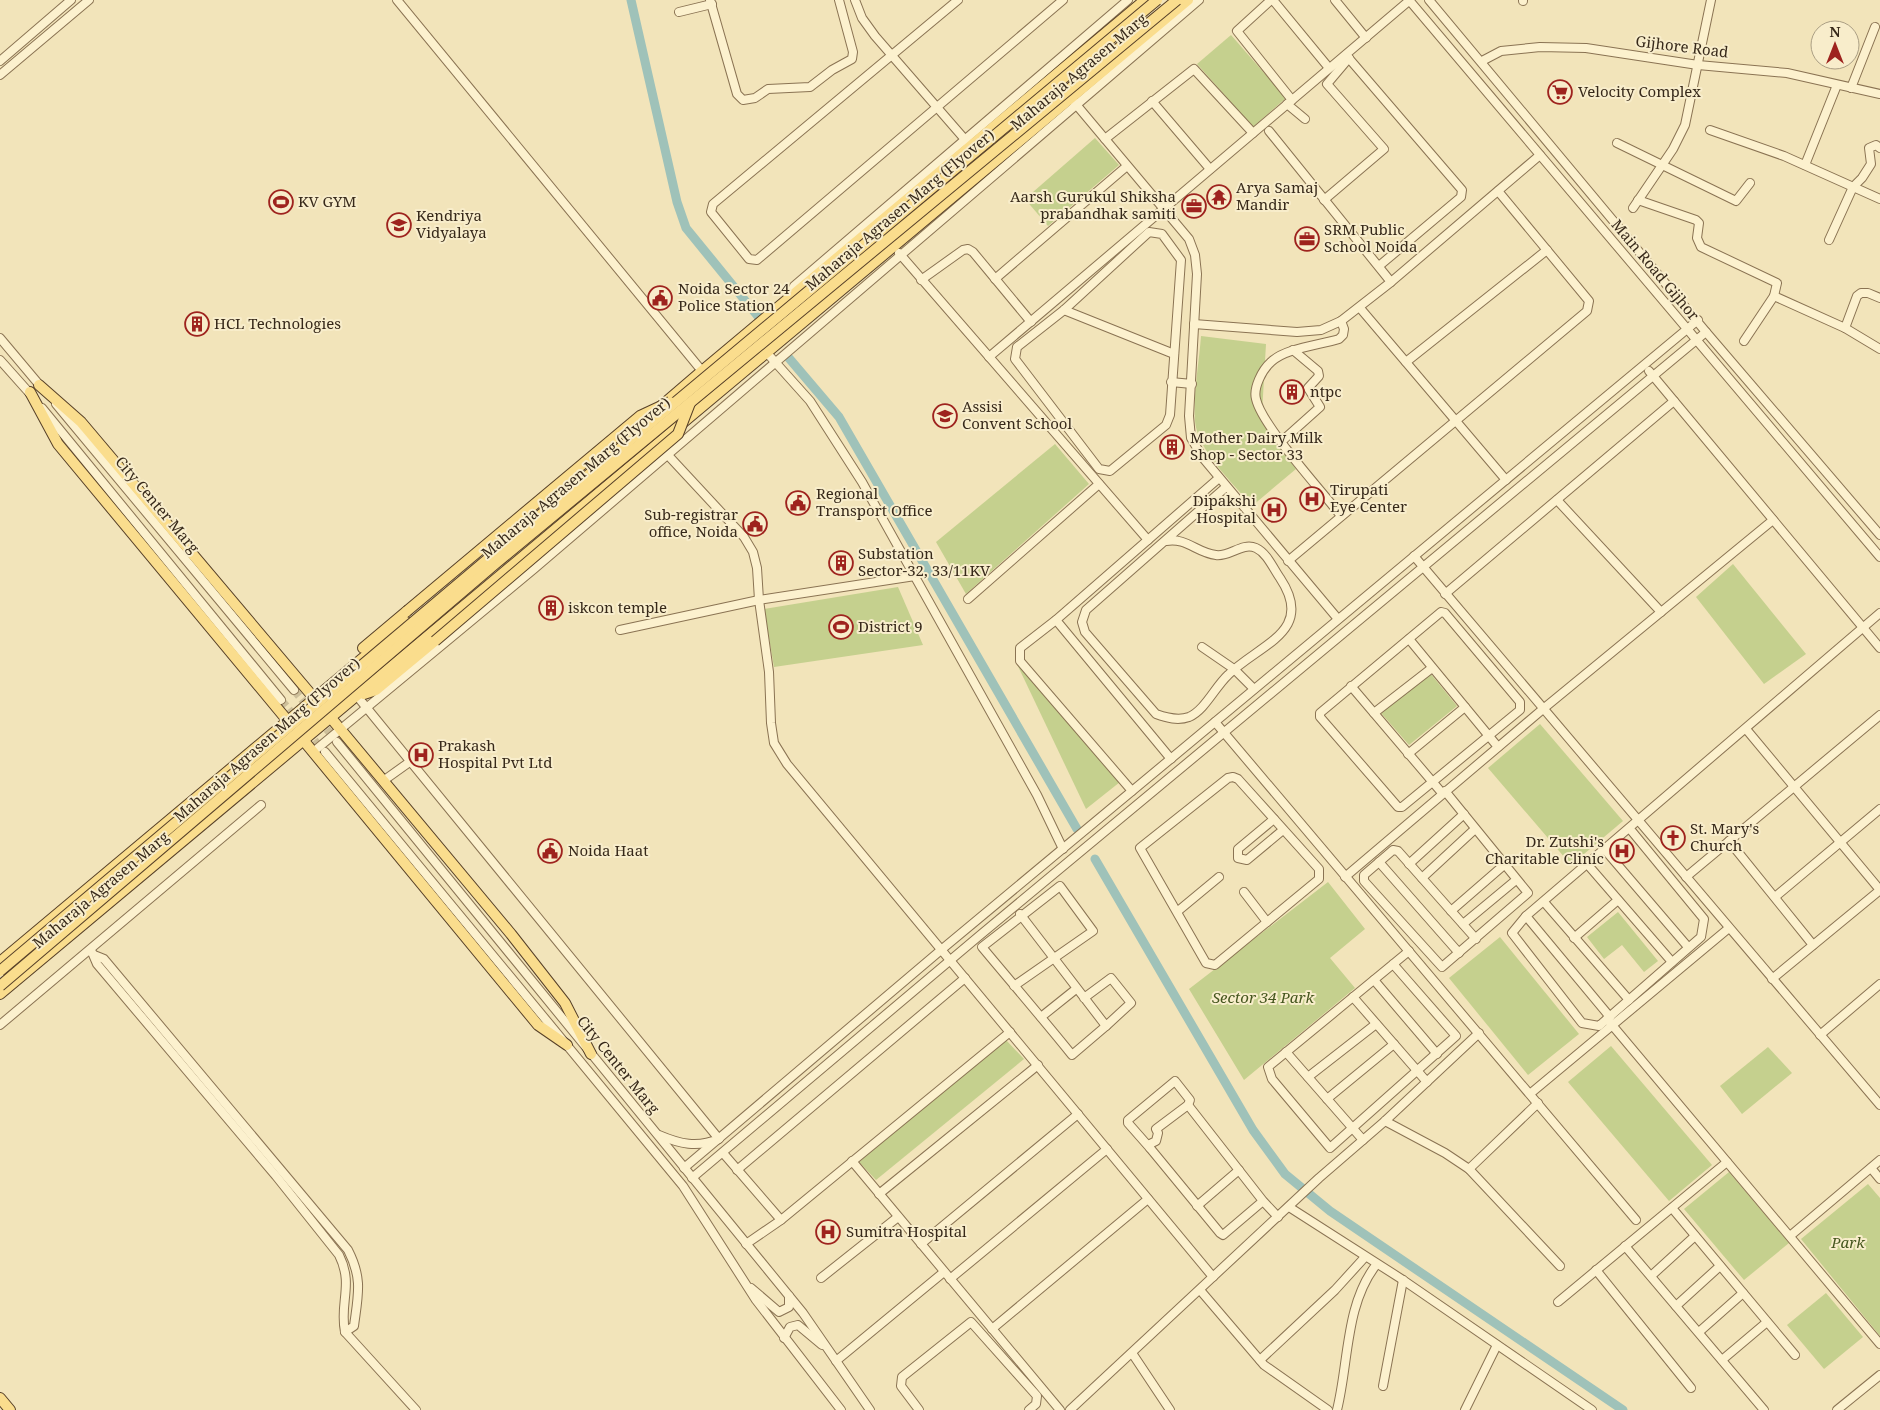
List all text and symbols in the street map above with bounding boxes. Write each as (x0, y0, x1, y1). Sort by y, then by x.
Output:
street label: Maharaja Agrasen Marg (1006, 8, 1151, 134)
north arrow (1810, 20, 1860, 70)
text: N (1829, 22, 1841, 41)
street label: Gijhore Road (1635, 30, 1730, 62)
supermarket icon: Velocity Complex (1547, 79, 1573, 105)
place label: Velocity Complex (1578, 81, 1701, 101)
street label: Maharaja Agrasen Marg (Flyover) (801, 124, 998, 294)
place label: Arya Samaj Mandir (1236, 177, 1318, 214)
temple icon: Arya Samaj Mandir (1206, 184, 1232, 210)
place label: Aarsh Gurukul Shiksha prabandhak samiti (1010, 186, 1176, 223)
sports icon: KV GYM (268, 189, 294, 215)
place label: KV GYM (298, 191, 356, 211)
office icon: Aarsh Gurukul Shiksha prabandhak samiti (1181, 193, 1207, 219)
place label: Kendriya Vidyalaya (416, 205, 487, 242)
school or university icon: Kendriya Vidyalaya (386, 212, 412, 238)
street label: Main Road Gijhor (1608, 215, 1704, 324)
place label: SRM Public School Noida (1324, 219, 1417, 256)
office icon: SRM Public School Noida (1294, 226, 1320, 252)
place label: Noida Sector 24 Police Station (678, 278, 790, 315)
public building icon: Noida Sector 24 Police Station (647, 285, 673, 311)
building icon: HCL Technologies (184, 311, 210, 337)
place label: HCL Technologies (214, 313, 341, 333)
building icon: ntpc (1279, 379, 1305, 405)
place label: ntpc (1310, 381, 1342, 401)
street label: Maharaja Agrasen Marg (Flyover) (477, 392, 674, 562)
place label: Assisi Convent School (962, 396, 1072, 433)
school or university icon: Assisi Convent School (932, 403, 958, 429)
place label: Mother Dairy Milk Shop - Sector 33 (1190, 427, 1323, 464)
building icon: Mother Dairy Milk Shop - Sector 33 (1159, 434, 1185, 460)
street label: City Center Marg (111, 452, 204, 557)
place label: Tirupati Eye Center (1330, 479, 1407, 516)
place label: Regional Transport Office (816, 483, 933, 520)
hospital icon: Tirupati Eye Center (1299, 486, 1325, 512)
public building icon: Regional Transport Office (785, 490, 811, 516)
place label: Dipakshi Hospital (1193, 490, 1256, 527)
hospital icon: Dipakshi Hospital (1261, 497, 1287, 523)
place label: Sub-registrar office, Noida (644, 504, 738, 541)
public building icon: Sub-registrar office, Noida (742, 511, 768, 537)
place label: Substation Sector-32, 33/11KV (858, 543, 991, 580)
building icon: Substation Sector-32, 33/11KV (828, 550, 854, 576)
building icon: iskcon temple (538, 595, 564, 621)
place label: iskcon temple (568, 597, 667, 617)
sports icon: District 9 (828, 614, 854, 640)
place label: District 9 (858, 616, 923, 636)
street label: Maharaja Agrasen Marg (Flyover) (169, 653, 364, 826)
place label: Prakash Hospital Pvt Ltd (438, 735, 552, 772)
hospital icon: Prakash Hospital Pvt Ltd (408, 742, 434, 768)
place label: St. Mary's Church (1690, 818, 1759, 855)
church icon: St. Mary's Church (1660, 825, 1686, 851)
street label: Maharaja Agrasen Marg (28, 826, 173, 952)
place label: Dr. Zutshi's Charitable Clinic (1485, 831, 1604, 868)
public building icon: Noida Haat (537, 838, 563, 864)
hospital icon: Dr. Zutshi's Charitable Clinic (1609, 838, 1635, 864)
place label: Noida Haat (568, 840, 649, 860)
park label: Sector 34 Park (1212, 987, 1315, 1007)
street label: City Center Marg (573, 1011, 664, 1117)
hospital icon: Sumitra Hospital (815, 1219, 841, 1245)
place label: Sumitra Hospital (846, 1221, 967, 1241)
park label: Park (1830, 1232, 1865, 1252)

